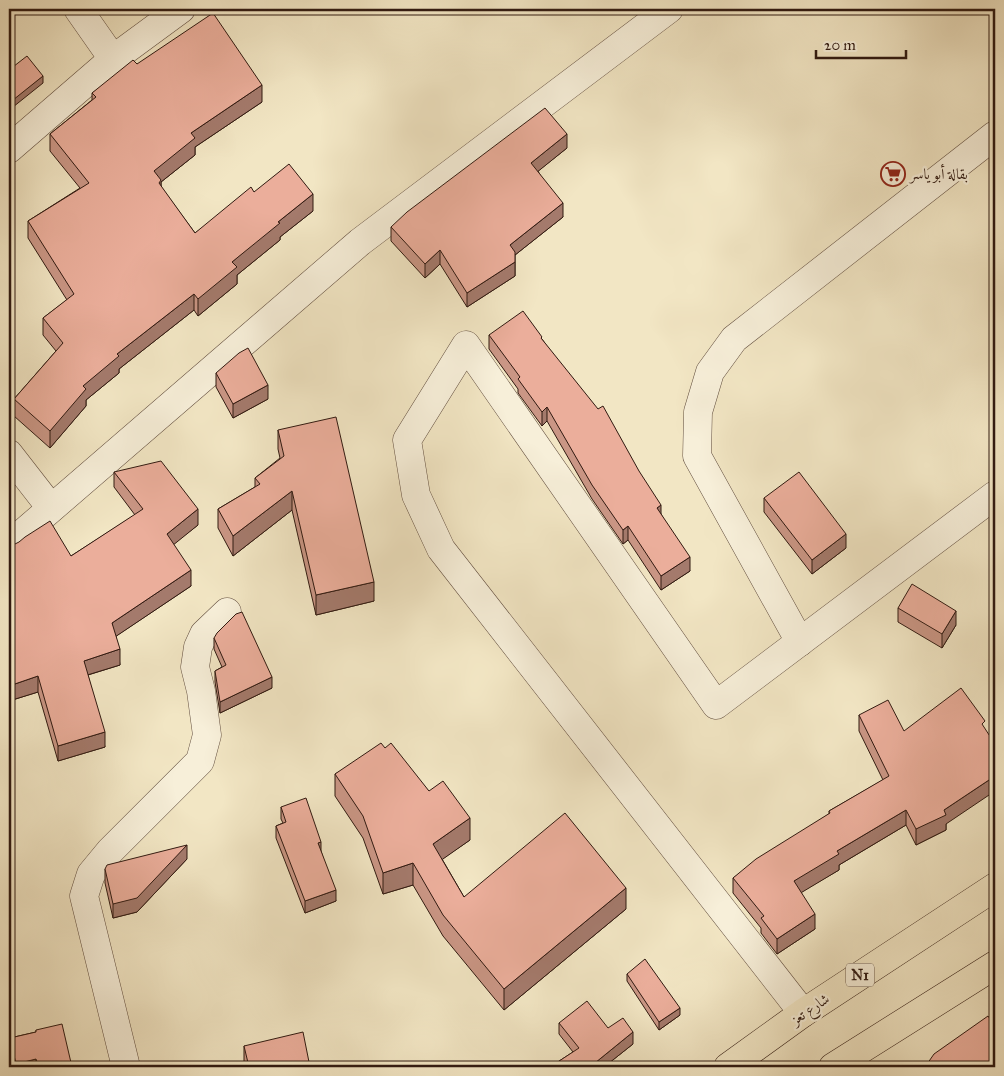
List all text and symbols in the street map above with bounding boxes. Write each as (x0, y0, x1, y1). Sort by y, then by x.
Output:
scale bar (816, 28, 906, 60)
text: 20 m (824, 36, 856, 54)
supermarket icon: بقالة أبو ياسر (880, 161, 906, 187)
place label: بقالة أبو ياسر (908, 163, 968, 184)
road number: N1 (846, 964, 874, 986)
street label: شارع تعز (786, 990, 835, 1033)

